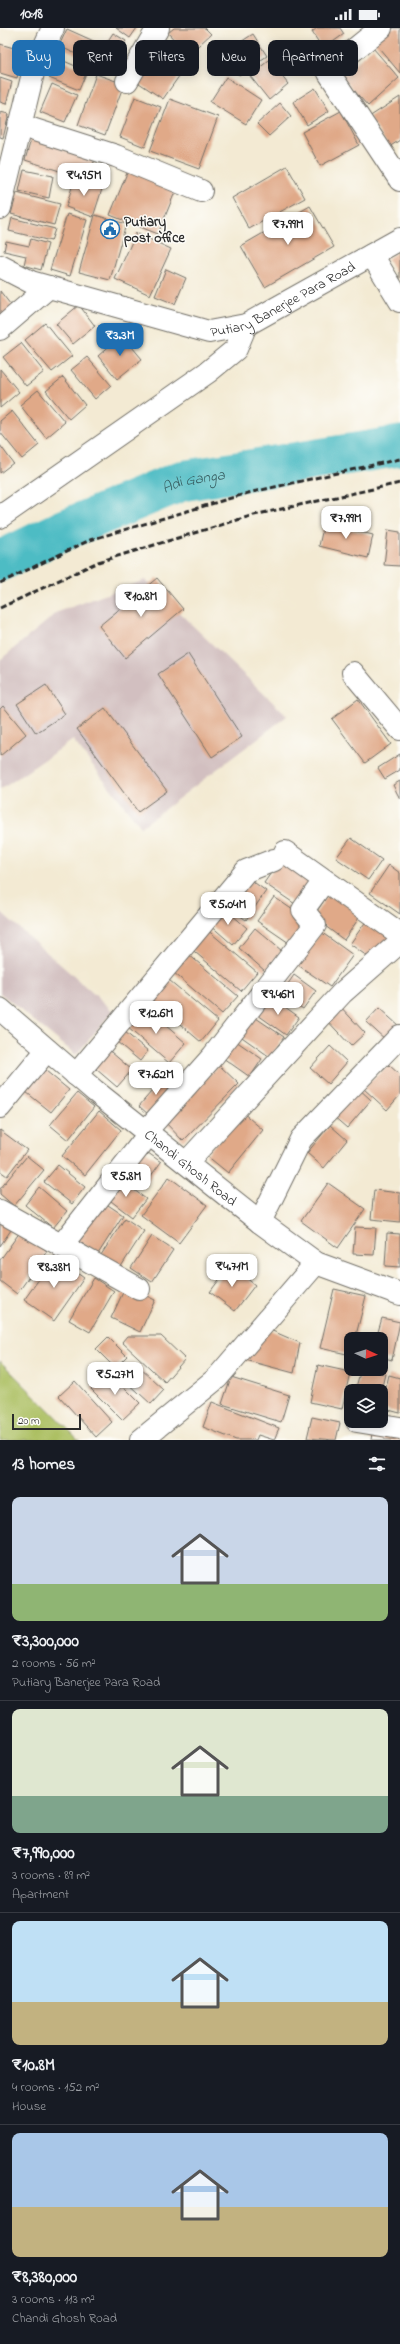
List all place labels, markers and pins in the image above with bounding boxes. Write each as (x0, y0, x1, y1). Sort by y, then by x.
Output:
pin: ₹4.95M (51, 163, 117, 197)
place label: Putiary post office (124, 212, 185, 249)
pin: ₹7.99M (255, 212, 321, 246)
public building icon: Putiary post office (99, 218, 121, 240)
pin: ₹3.3M (92, 323, 148, 357)
pin: ₹7.99M (313, 506, 379, 540)
pin: ₹10.8M (108, 584, 174, 618)
pin: ₹5.04M (195, 892, 261, 926)
pin: ₹9.46M (245, 982, 311, 1016)
pin: ₹12.6M (123, 1001, 189, 1035)
pin: ₹7.62M (123, 1062, 189, 1096)
pin: ₹5.8M (98, 1164, 154, 1198)
pin: ₹4.71M (199, 1254, 265, 1288)
pin: ₹8.38M (21, 1255, 87, 1289)
pin: ₹5.27M (82, 1362, 148, 1396)

